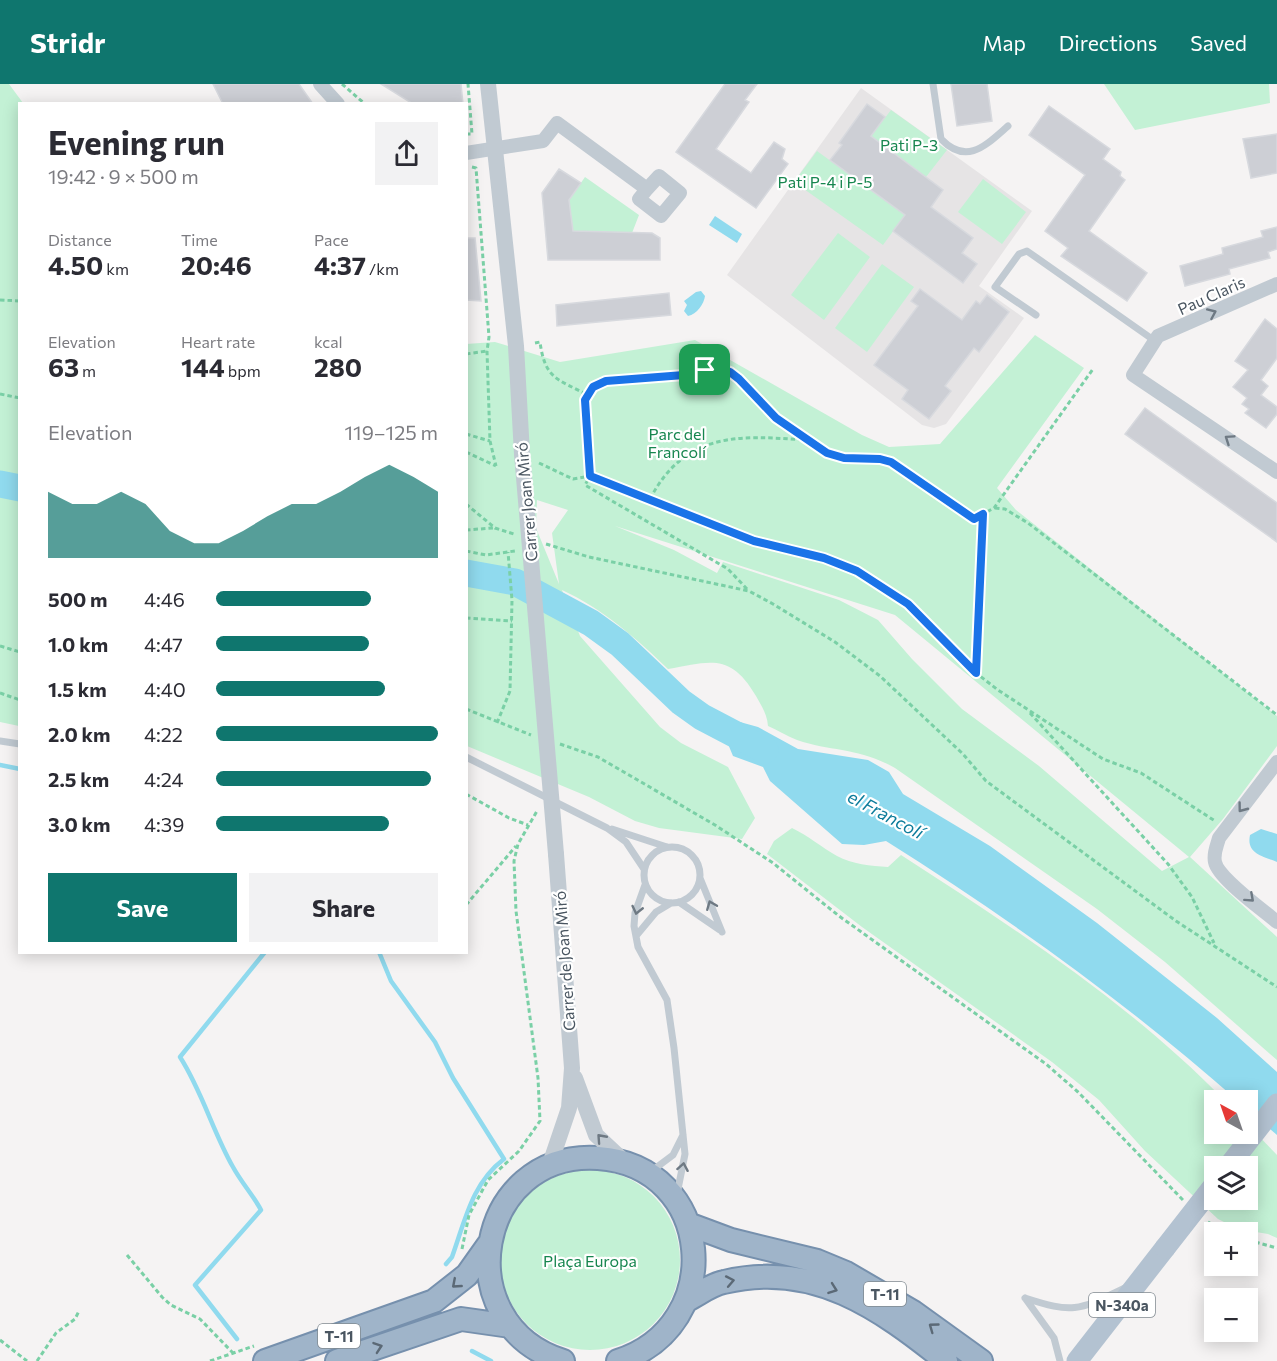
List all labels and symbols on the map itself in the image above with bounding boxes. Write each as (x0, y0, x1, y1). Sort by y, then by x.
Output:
park label: Pati P-3 (880, 135, 938, 154)
park label: Pati P-4 i P-5 (778, 172, 872, 191)
street label: Pau Claris (1174, 272, 1248, 318)
one-way arrow (1206, 308, 1217, 320)
pin (679, 344, 730, 395)
park label: Parc del Francolí (648, 424, 707, 461)
one-way arrow (1224, 435, 1235, 446)
street label: Carrer Joan Miró (511, 442, 541, 562)
water label: el Francolí (844, 785, 931, 845)
one-way arrow (1238, 802, 1249, 813)
street label: Carrer de Joan Miró (550, 890, 578, 1032)
one-way arrow (1243, 891, 1254, 902)
one-way arrow (706, 900, 718, 911)
one-way arrow (631, 905, 644, 915)
north arrow (1204, 1090, 1258, 1144)
one-way arrow (597, 1135, 608, 1145)
one-way arrow (676, 1163, 689, 1173)
park label: Plaça Europa (543, 1251, 637, 1270)
one-way arrow (724, 1275, 734, 1288)
one-way arrow (452, 1277, 463, 1288)
one-way arrow (827, 1282, 837, 1295)
road number: T-11 (864, 1282, 906, 1306)
road number: N-340a (1089, 1293, 1155, 1317)
one-way arrow (929, 1323, 940, 1334)
road number: T-11 (318, 1324, 360, 1348)
one-way arrow (372, 1342, 383, 1354)

